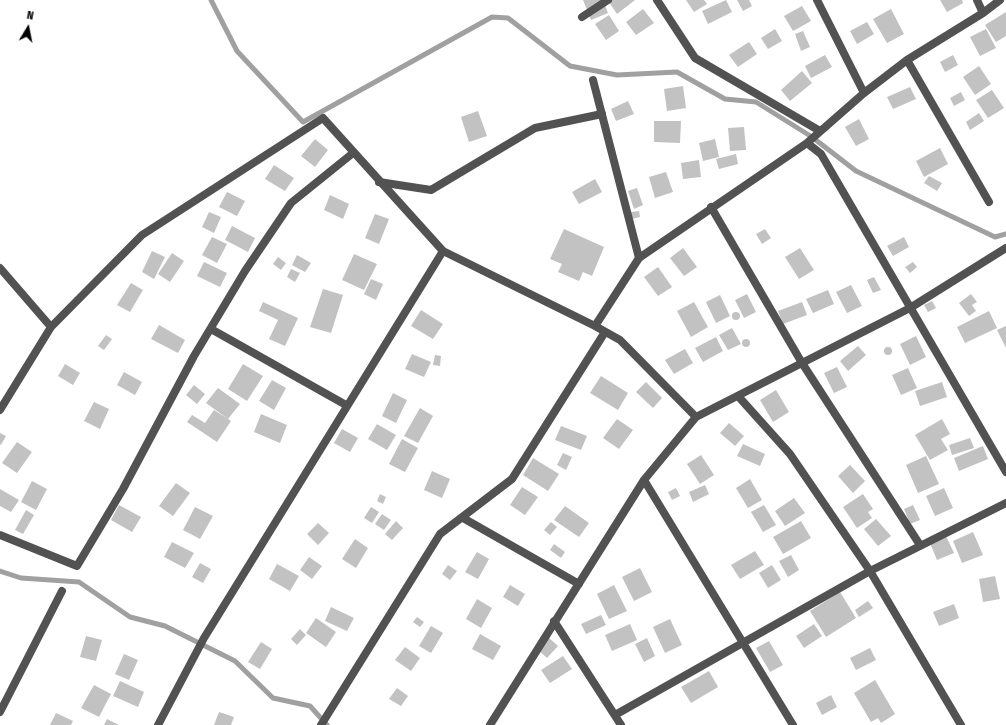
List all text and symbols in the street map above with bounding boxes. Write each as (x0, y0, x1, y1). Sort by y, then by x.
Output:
north arrow (8, 8, 48, 48)
text: N (26, 9, 35, 23)

